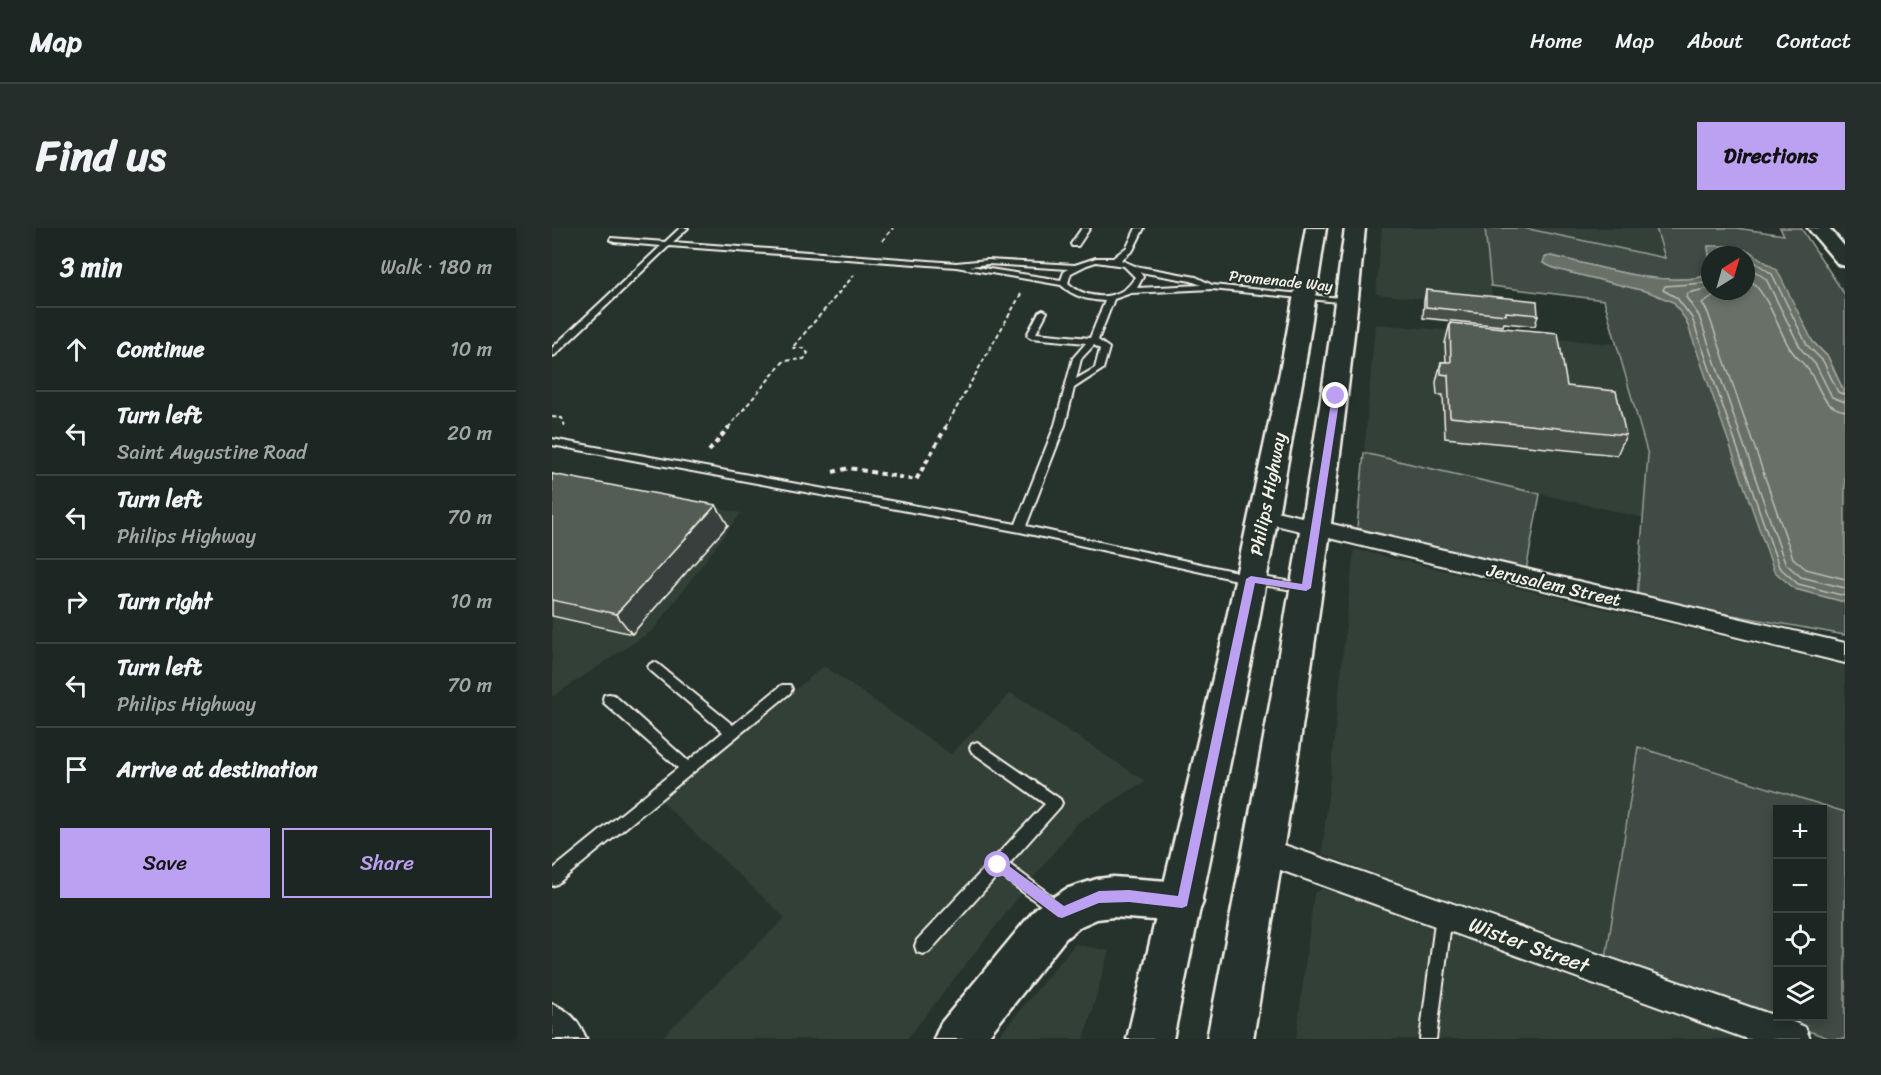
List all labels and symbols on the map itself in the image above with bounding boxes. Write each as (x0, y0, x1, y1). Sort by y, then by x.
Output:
north arrow (1701, 246, 1755, 300)
street label: Promenade Way (1228, 263, 1334, 299)
route end (1322, 382, 1348, 408)
street label: Philips Highway (1240, 429, 1296, 558)
street label: Jerusalem Street (1483, 554, 1625, 616)
route start (984, 851, 1010, 877)
street label: Wister Street (1463, 906, 1596, 985)

